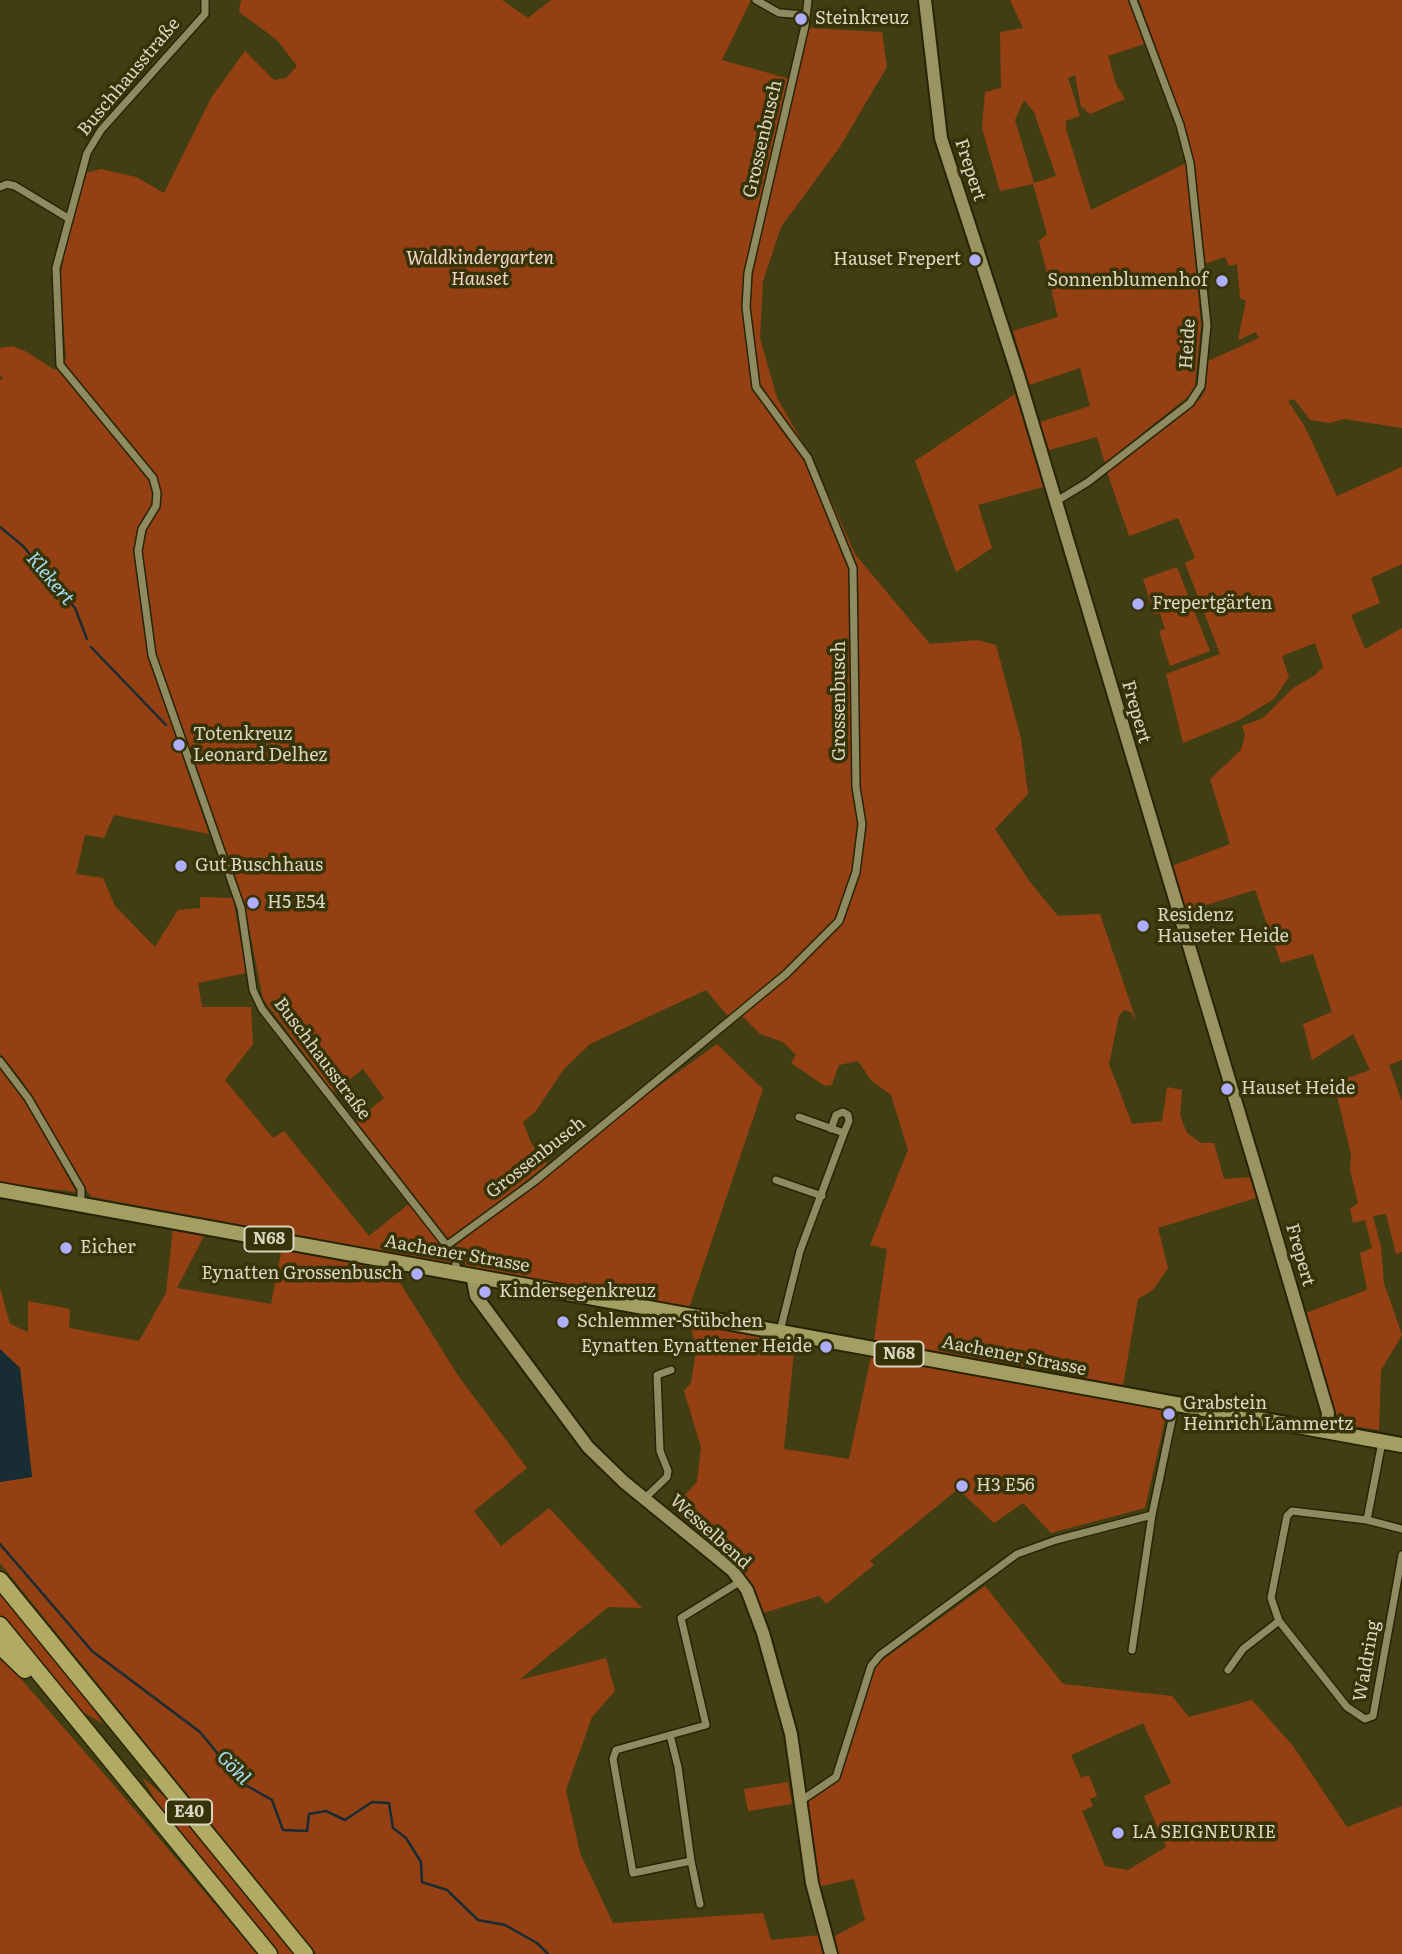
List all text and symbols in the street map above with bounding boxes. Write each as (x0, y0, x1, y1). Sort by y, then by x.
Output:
place label: Steinkreuz (815, 8, 909, 30)
marker: Steinkreuz (793, 11, 809, 27)
street label: Buschhausstraße (73, 14, 185, 140)
street label: Grossenbusch (739, 78, 787, 200)
street label: Frepert (950, 136, 990, 204)
park label: Waldkindergarten Hauset (406, 248, 554, 290)
place label: Hauset Frepert (833, 249, 961, 271)
marker: Hauset Frepert (967, 252, 983, 268)
place label: Sonnenblumenhof (1047, 270, 1208, 292)
marker: Sonnenblumenhof (1214, 273, 1230, 289)
street label: Heide (1175, 318, 1201, 370)
water label: Klekert (21, 548, 79, 610)
place label: Frepertgärten (1152, 593, 1272, 615)
marker: Frepertgärten (1130, 596, 1146, 612)
street label: Grossenbusch (829, 641, 851, 761)
street label: Frepert (1117, 678, 1155, 746)
place label: Totenkreuz Leonard Delhez (193, 724, 327, 766)
marker: Totenkreuz Leonard Delhez (171, 737, 187, 753)
place label: Gut Buschhaus (195, 855, 323, 877)
marker: Gut Buschhaus (173, 858, 189, 874)
place label: H5 E54 (267, 892, 325, 914)
marker: H5 E54 (245, 895, 261, 911)
place label: Residenz Hauseter Heide (1157, 905, 1289, 948)
marker: Residenz Hauseter Heide (1135, 918, 1151, 934)
street label: Buschhausstraße (269, 994, 375, 1124)
place label: Hauset Heide (1241, 1078, 1355, 1100)
marker: Hauset Heide (1219, 1081, 1235, 1097)
street label: Grossenbusch (482, 1113, 590, 1203)
street label: Frepert (1281, 1221, 1319, 1289)
road number: N68 (244, 1226, 294, 1252)
street label: Aachener Strasse (383, 1231, 531, 1277)
place label: Eicher (80, 1237, 136, 1259)
marker: Eicher (58, 1240, 74, 1256)
place label: Eynatten Grossenbusch (201, 1263, 403, 1285)
marker: Eynatten Grossenbusch (409, 1266, 425, 1282)
place label: Kindersegenkreuz (499, 1281, 656, 1303)
marker: Kindersegenkreuz (477, 1284, 493, 1300)
place label: Schlemmer-Stübchen (577, 1311, 763, 1333)
marker: Schlemmer-Stübchen (555, 1314, 571, 1330)
street label: Aachener Strasse (940, 1331, 1088, 1381)
place label: Eynatten Eynattener Heide (581, 1336, 812, 1358)
marker: Eynatten Eynattener Heide (818, 1339, 834, 1355)
road number: N68 (874, 1342, 923, 1366)
place label: Grabstein Heinrich Lammertz (1183, 1393, 1353, 1436)
marker: Grabstein Heinrich Lammertz (1161, 1406, 1177, 1422)
place label: H3 E56 (976, 1475, 1035, 1497)
marker: H3 E56 (954, 1478, 970, 1494)
street label: Wesselbend (665, 1490, 755, 1574)
street label: Waldring (1349, 1619, 1385, 1703)
water label: Göhl (211, 1746, 255, 1790)
road number: E40 (166, 1800, 212, 1824)
place label: LA SEIGNEURIE (1132, 1822, 1276, 1844)
marker: LA SEIGNEURIE (1110, 1825, 1126, 1841)

